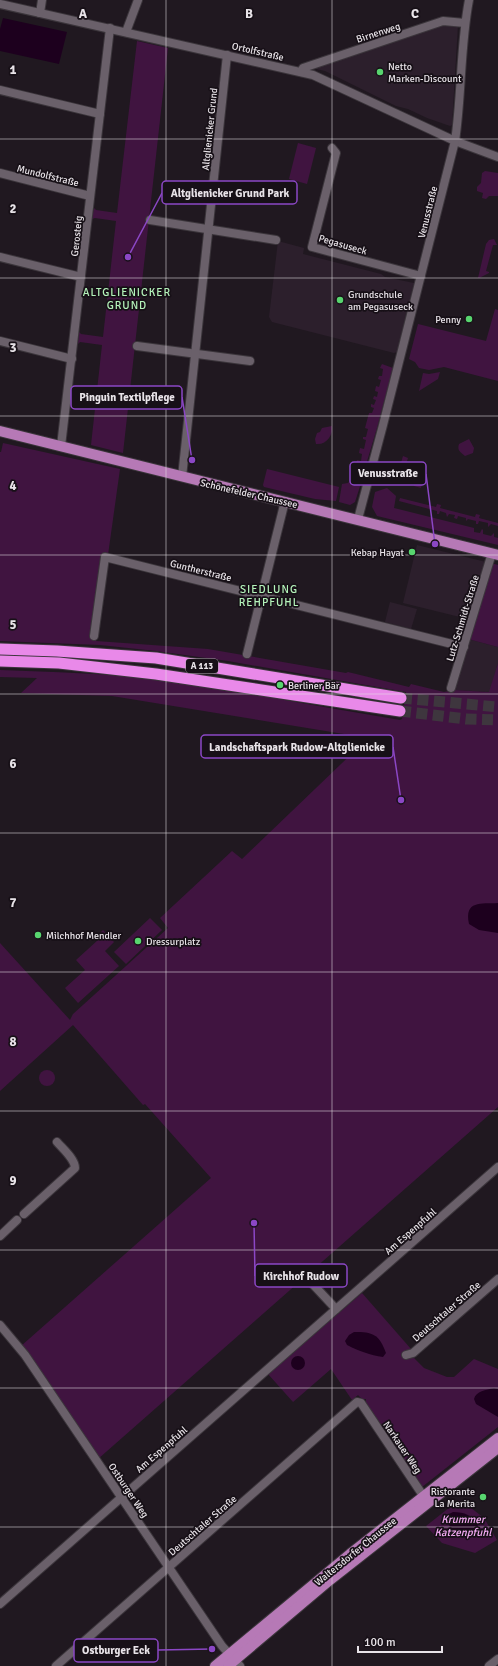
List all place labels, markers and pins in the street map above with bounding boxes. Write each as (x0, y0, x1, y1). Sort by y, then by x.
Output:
place label: Netto Marken-Discount (388, 61, 462, 85)
marker: Netto Marken-Discount (375, 67, 385, 77)
callout: Altglienicker Grund Park (162, 181, 297, 204)
place label: Grundschule am Pegasuseck (348, 289, 413, 313)
marker: Grundschule am Pegasuseck (335, 295, 345, 305)
place label: Penny (435, 314, 461, 326)
marker: Penny (464, 314, 474, 324)
callout: Pinguin Textilpflege (71, 386, 182, 409)
callout: Venusstraße (350, 462, 426, 485)
place label: Kebap Hayat (351, 547, 404, 559)
marker: Kebap Hayat (407, 547, 417, 557)
marker: Berliner Bär (275, 680, 285, 690)
place label: Berliner Bär (288, 680, 340, 692)
callout: Landschaftspark Rudow-Altglienicke (201, 735, 393, 758)
marker: Milchhof Mendler (33, 930, 43, 940)
place label: Milchhof Mendler (46, 930, 122, 942)
marker: Dressurplatz (133, 936, 143, 946)
place label: Dressurplatz (146, 936, 201, 948)
callout: Kirchhof Rudow (255, 1264, 347, 1287)
place label: Ristorante La Merita (431, 1486, 475, 1510)
marker: Ristorante La Merita (478, 1492, 488, 1502)
callout: Ostburger Eck (74, 1639, 158, 1662)

